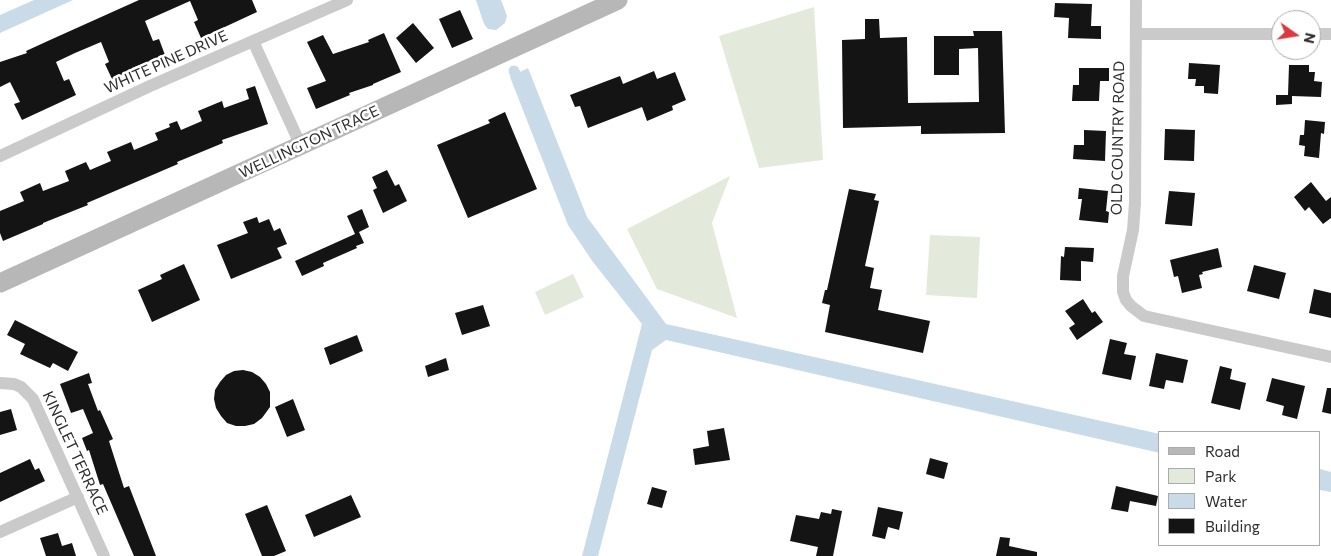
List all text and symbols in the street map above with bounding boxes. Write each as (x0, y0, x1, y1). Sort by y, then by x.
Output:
north arrow (1271, 10, 1321, 60)
street label: WHITE PINE DRIVE (101, 27, 231, 97)
text: N (1301, 31, 1320, 45)
street label: OLD COUNTRY ROAD (1108, 61, 1128, 215)
street label: WELLINGTON TRACE (236, 102, 382, 182)
street label: KINGLET TERRACE (38, 388, 112, 518)
legend (1158, 431, 1321, 546)
text: Road (1205, 442, 1240, 460)
text: Park (1205, 467, 1236, 485)
text: Water (1205, 492, 1247, 510)
text: Building (1205, 517, 1260, 535)

